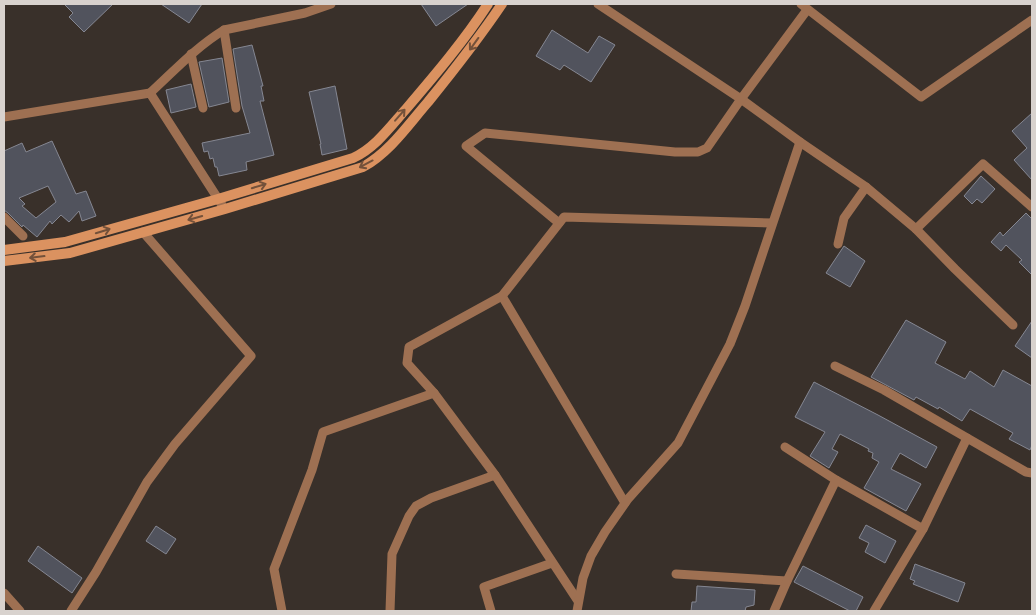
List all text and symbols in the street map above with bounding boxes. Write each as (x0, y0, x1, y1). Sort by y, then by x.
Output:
one-way arrow (469, 37, 480, 50)
one-way arrow (395, 109, 406, 122)
one-way arrow (359, 160, 374, 169)
one-way arrow (251, 181, 267, 191)
one-way arrow (187, 213, 203, 223)
one-way arrow (95, 226, 111, 236)
one-way arrow (29, 252, 45, 262)

